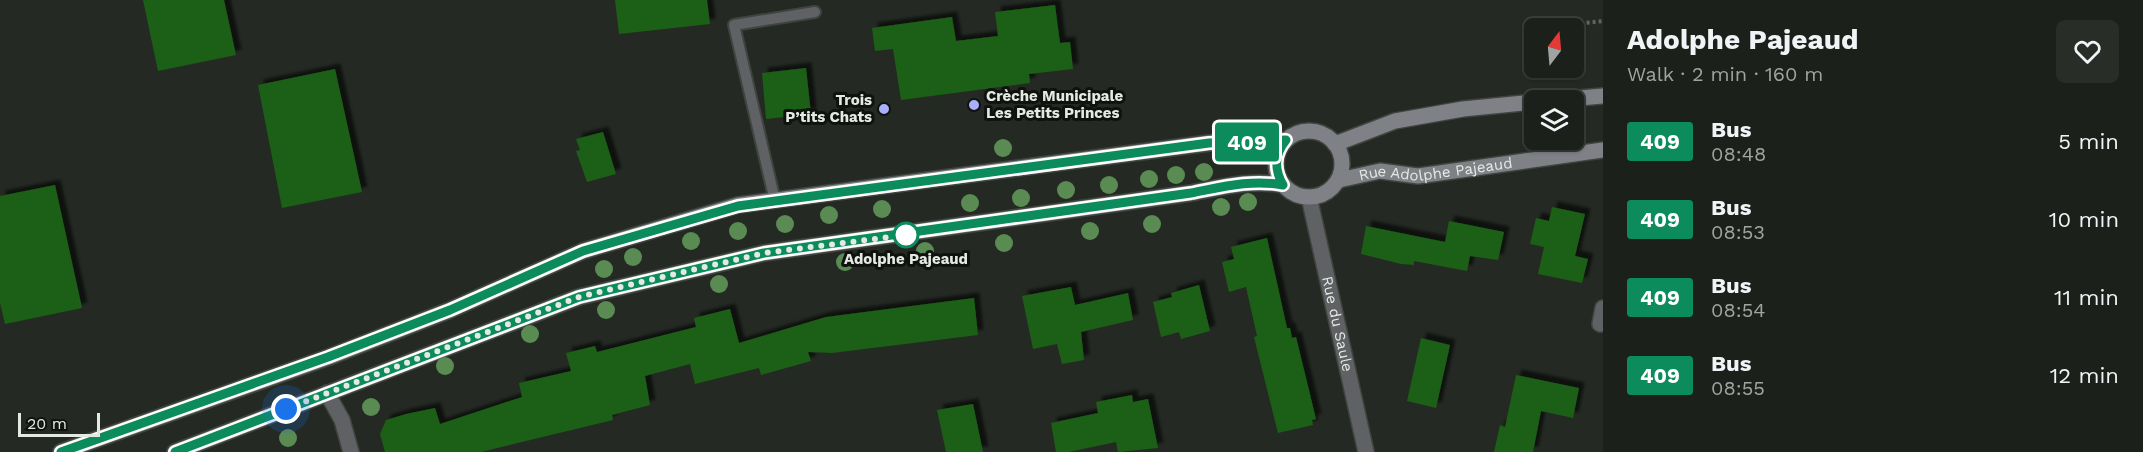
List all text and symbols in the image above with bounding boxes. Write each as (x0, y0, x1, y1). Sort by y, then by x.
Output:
north arrow (1524, 18, 1584, 78)
map controls (1524, 18, 1584, 150)
button: heart (2056, 20, 2119, 83)
text: Adolphe Pajeaud (1627, 23, 1859, 56)
text: Walk · 2 min · 160 m (1627, 62, 1823, 86)
place label: Crèche Municipale Les Petits Princes (986, 87, 1123, 122)
button: layers (1524, 90, 1584, 150)
place label: Trois P’tits Chats (785, 91, 872, 126)
marker: Crèche Municipale Les Petits Princes (967, 98, 981, 112)
marker: Trois P’tits Chats (877, 102, 891, 116)
text: Bus (1711, 117, 1751, 142)
line badge: 409 (1212, 122, 1282, 162)
text: 409 (1640, 129, 1680, 154)
text: 5 min (2058, 129, 2119, 154)
text: 409 (1227, 130, 1267, 155)
text: 08:48 (1711, 142, 1766, 166)
street label: Rue Adolphe Pajeaud (1357, 154, 1514, 185)
text: Bus (1711, 195, 1751, 220)
text: 409 (1640, 207, 1680, 232)
text: 10 min (2049, 207, 2119, 232)
text: 08:53 (1711, 220, 1765, 244)
marker: Adolphe Pajeaud (893, 222, 919, 248)
place label: Adolphe Pajeaud (844, 250, 968, 268)
text: Bus (1711, 273, 1751, 298)
street label: Rue du Saule (1318, 275, 1357, 373)
text: 409 (1640, 285, 1680, 310)
text: 11 min (2054, 285, 2119, 310)
text: 08:54 (1711, 298, 1766, 322)
text: Bus (1711, 351, 1751, 376)
text: 409 (1640, 363, 1680, 388)
text: 12 min (2050, 363, 2119, 388)
text: 08:55 (1711, 376, 1765, 400)
your location (271, 394, 301, 424)
scale bar (18, 410, 100, 438)
text: 20 m (27, 414, 67, 433)

